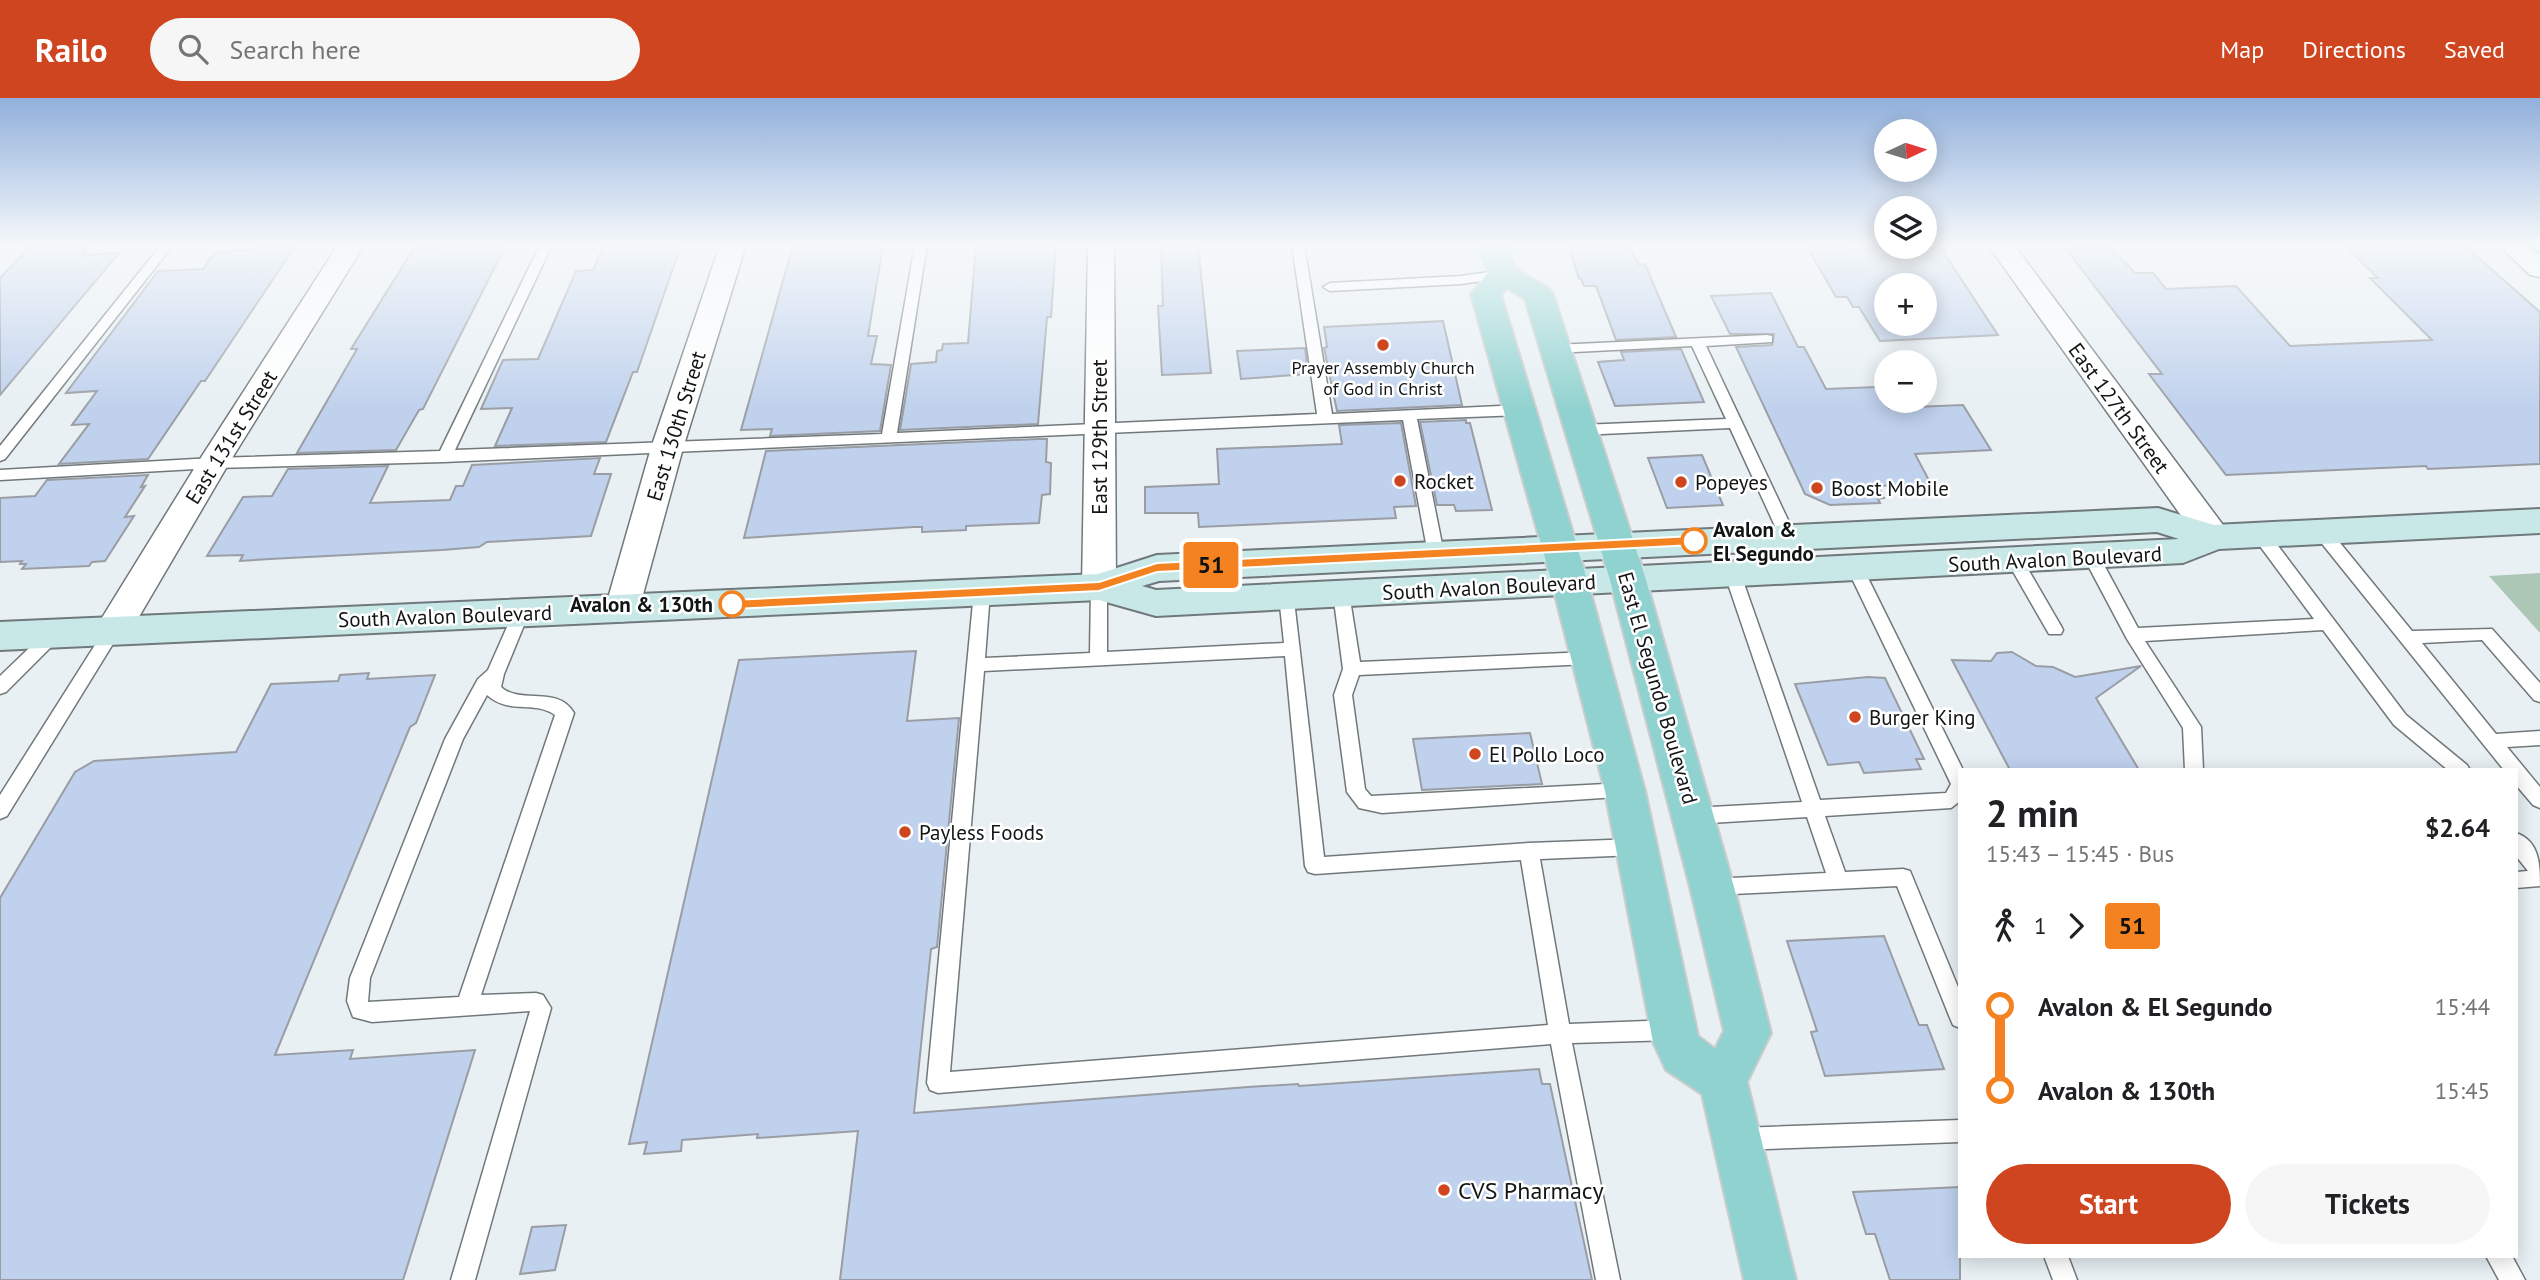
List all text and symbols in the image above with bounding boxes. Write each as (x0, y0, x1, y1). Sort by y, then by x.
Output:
search box (150, 18, 640, 81)
text: Railo (35, 28, 108, 71)
icon: search (174, 30, 212, 68)
text: Search here (230, 33, 361, 66)
text: Map (2220, 34, 2264, 65)
text: Directions (2302, 34, 2406, 65)
text: Saved (2444, 34, 2505, 65)
north arrow (1874, 119, 1937, 182)
map controls (1874, 119, 1937, 413)
button: layers (1874, 196, 1937, 259)
button: + (1874, 273, 1937, 336)
marker: Prayer Assembly Church of God in Christ (1375, 337, 1391, 353)
street label: East 127th Street (2063, 337, 2175, 479)
street label: East 130th Street (640, 348, 712, 504)
button: − (1874, 350, 1937, 413)
place label: Prayer Assembly Church of God in Christ (1291, 356, 1475, 400)
street label: East 129th Street (1086, 359, 1113, 515)
street label: East 131st Street (179, 365, 283, 509)
place label: Rocket (1414, 468, 1474, 495)
place label: Popeyes (1695, 469, 1768, 496)
marker: Rocket (1392, 473, 1408, 489)
marker: Popeyes (1673, 474, 1689, 490)
place label: Boost Mobile (1831, 475, 1949, 502)
marker: Boost Mobile (1809, 480, 1825, 496)
place label: Avalon & El Segundo (1713, 516, 1814, 567)
marker: Avalon & El Segundo (1681, 528, 1707, 554)
street label: South Avalon Boulevard (1947, 540, 2163, 578)
line badge: 51 (1180, 542, 1242, 588)
text: 51 (1197, 549, 1225, 580)
street label: South Avalon Boulevard (1381, 568, 1597, 606)
street label: East El Segundo Boulevard (1612, 569, 1704, 807)
place label: Avalon & 130th (570, 591, 713, 618)
marker: Avalon & 130th (719, 591, 745, 617)
street label: South Avalon Boulevard (338, 599, 552, 633)
place label: Burger King (1869, 704, 1976, 731)
marker: Burger King (1847, 709, 1863, 725)
place label: El Pollo Loco (1489, 741, 1604, 768)
marker: El Pollo Loco (1467, 746, 1483, 762)
text: 2 min (1986, 788, 2079, 837)
text: $2.64 (2425, 811, 2490, 844)
place label: Payless Foods (919, 819, 1044, 846)
marker: Payless Foods (897, 824, 913, 840)
text: 15:43 – 15:45 · Bus (1986, 839, 2174, 868)
icon: walk (1986, 907, 2024, 945)
icon: forward (2057, 907, 2095, 945)
text: 51 (2119, 910, 2146, 941)
text: 1 (2034, 911, 2047, 940)
text: Avalon & El Segundo (2038, 990, 2272, 1023)
text: 15:44 (2435, 992, 2490, 1021)
text: Avalon & 130th (2038, 1074, 2215, 1107)
text: 15:45 (2435, 1076, 2490, 1105)
button: Start (1986, 1164, 2231, 1244)
button: Tickets (2245, 1164, 2490, 1244)
place label: CVS Pharmacy (1458, 1175, 1604, 1206)
marker: CVS Pharmacy (1436, 1182, 1452, 1198)

